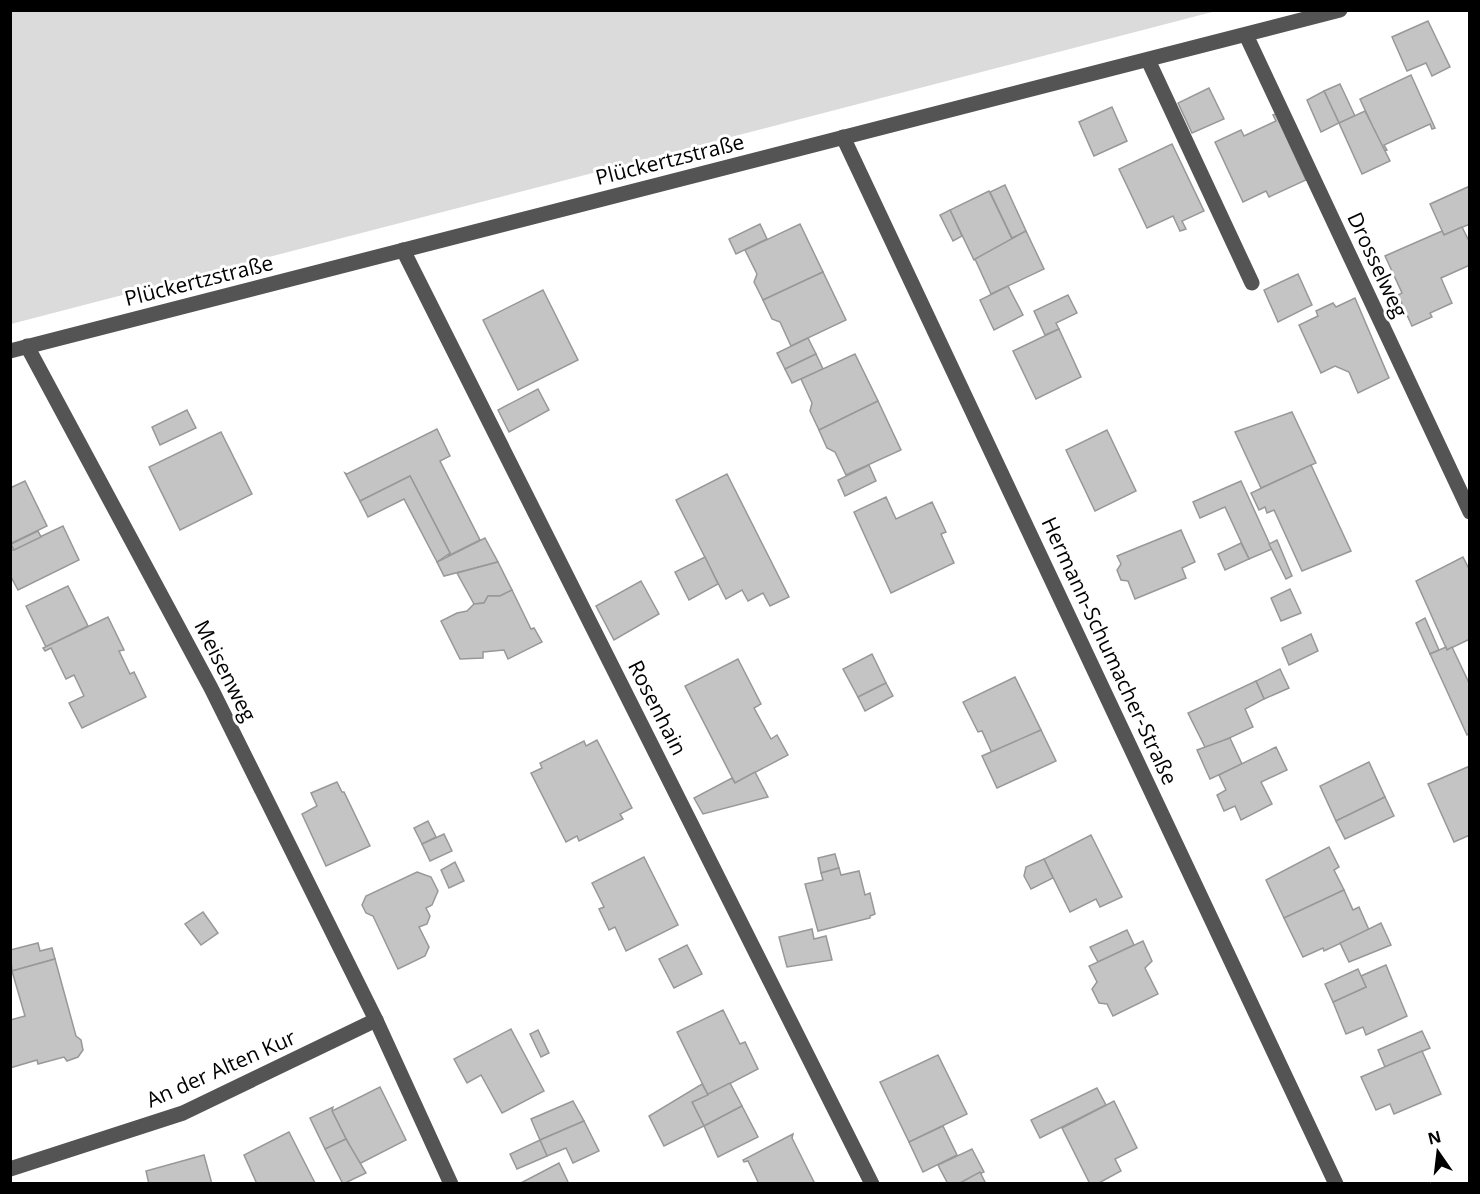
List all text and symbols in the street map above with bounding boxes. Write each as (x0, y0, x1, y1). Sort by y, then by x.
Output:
street label: Plückertzstraße (593, 127, 747, 191)
street label: Drosselweg (1341, 207, 1414, 322)
street label: Plückertzstraße (122, 248, 276, 312)
street label: Hermann-Schumacher-Straße (1035, 512, 1184, 789)
street label: Meisenweg (188, 615, 263, 726)
street label: Rosenhain (622, 655, 694, 760)
street label: An der Alten Kur (141, 1022, 300, 1114)
north arrow (1408, 1122, 1468, 1182)
text: N (1425, 1125, 1443, 1150)

